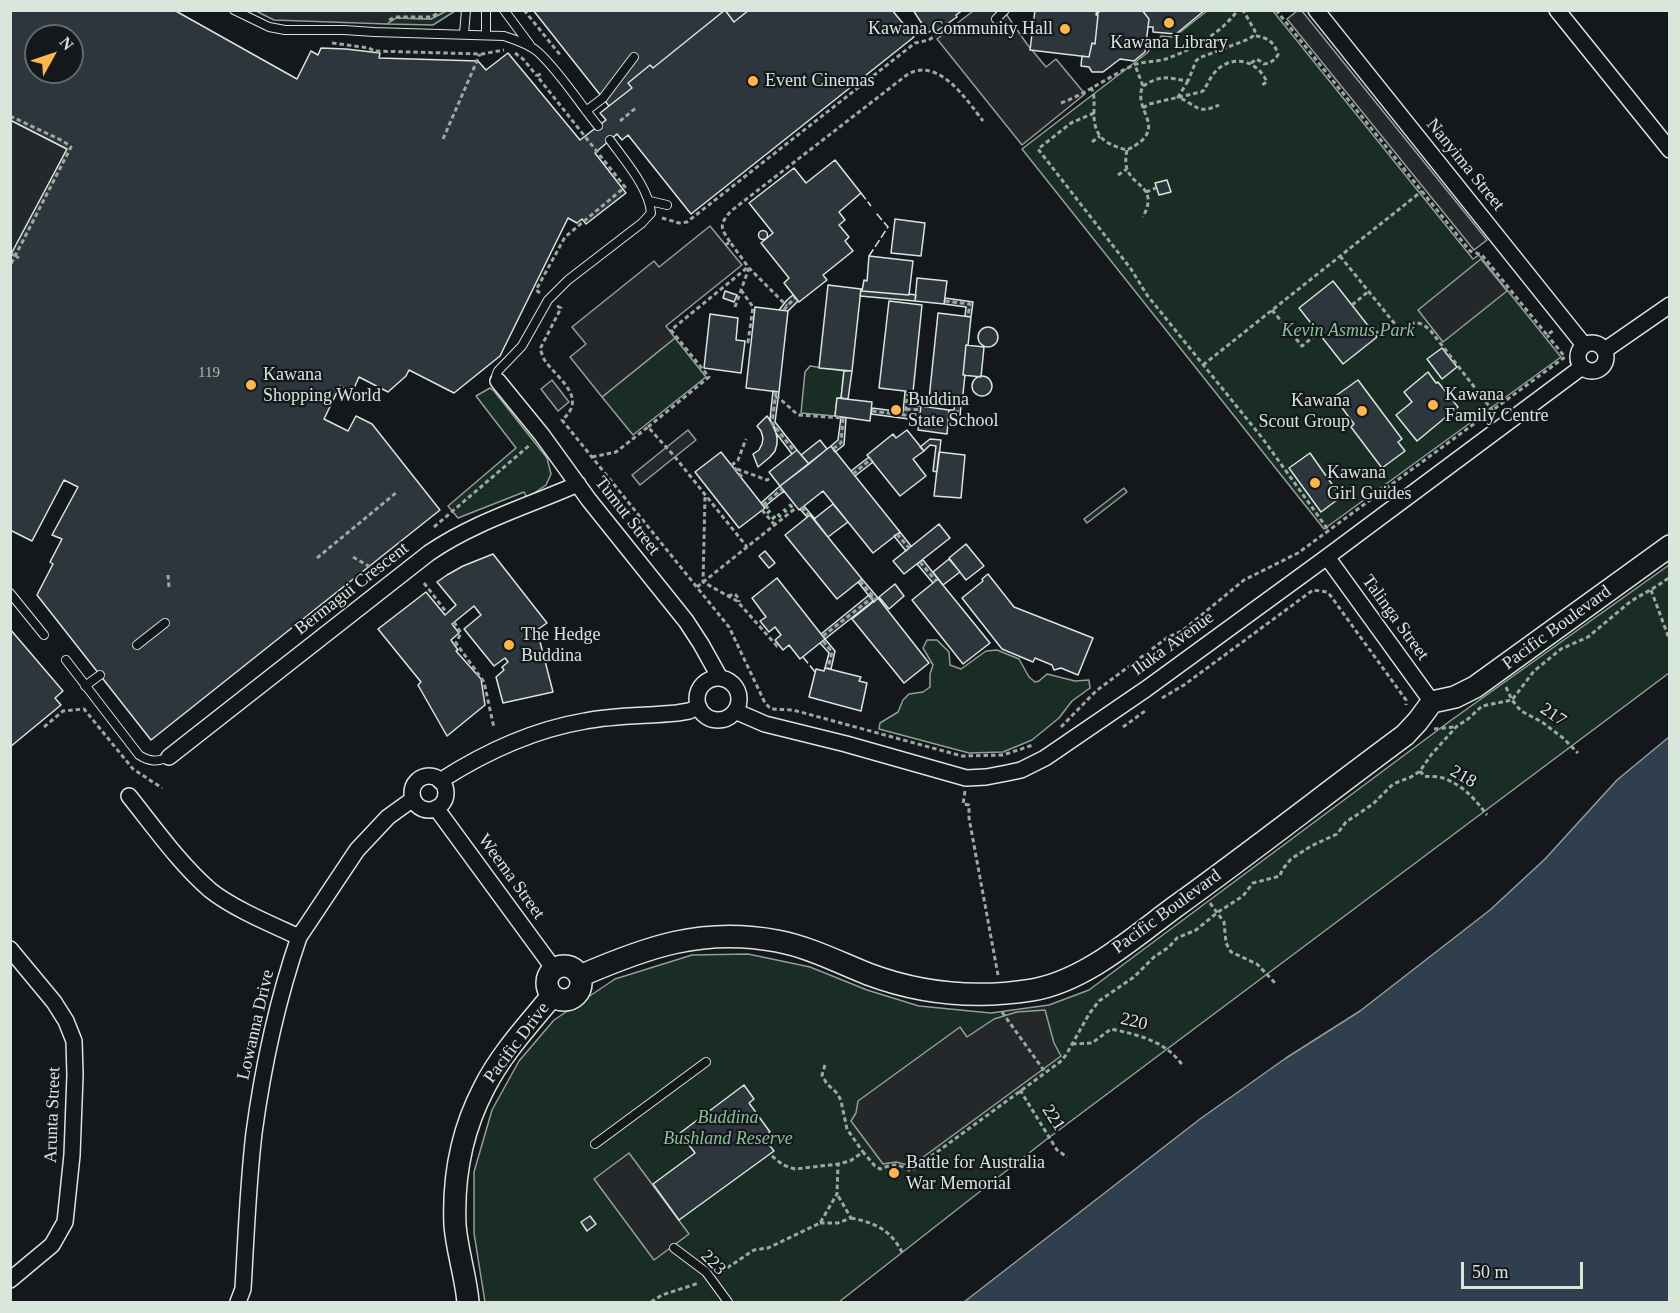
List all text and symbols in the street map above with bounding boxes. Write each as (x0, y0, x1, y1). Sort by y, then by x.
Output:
marker: Kawana Library (1162, 16, 1176, 30)
place label: Kawana Community Hall (868, 18, 1053, 40)
marker: Kawana Community Hall (1058, 22, 1072, 36)
north arrow (24, 24, 84, 84)
place label: Kawana Library (1110, 32, 1228, 54)
text: N (56, 34, 77, 53)
place label: Event Cinemas (765, 70, 874, 92)
marker: Event Cinemas (746, 74, 760, 88)
street label: Nanyima Street (1421, 115, 1509, 215)
park label: Kevin Asmus Park (1282, 320, 1414, 342)
house number: 119 (198, 364, 220, 382)
place label: Kawana Shopping World (263, 364, 381, 406)
marker: Kawana Shopping World (244, 378, 258, 392)
place label: Kawana Family Centre (1445, 384, 1548, 426)
place label: Buddina State School (908, 389, 998, 432)
place label: Kawana Scout Group (1259, 390, 1350, 432)
marker: Kawana Family Centre (1426, 398, 1440, 412)
marker: Buddina State School (889, 403, 903, 417)
marker: Kawana Scout Group (1355, 404, 1369, 418)
place label: Kawana Girl Guides (1327, 462, 1411, 504)
street label: Tumut Street (590, 472, 664, 560)
marker: Kawana Girl Guides (1308, 476, 1322, 490)
street label: Bermagui Crescent (291, 538, 413, 640)
street label: Talinga Street (1357, 571, 1433, 665)
street label: Pacific Boulevard (1498, 581, 1616, 675)
street label: Iluka Avenue (1128, 607, 1218, 681)
place label: The Hedge Buddina (521, 624, 600, 666)
marker: The Hedge Buddina (502, 638, 516, 652)
street label: 217 (1536, 698, 1570, 732)
street label: 218 (1446, 761, 1480, 793)
street label: Weema Street (473, 830, 549, 924)
street label: Pacific Boulevard (1108, 865, 1226, 959)
street label: Lowanna Drive (233, 968, 279, 1082)
street label: Pacific Drive (480, 998, 554, 1088)
street label: 220 (1118, 1008, 1150, 1036)
street label: Arunta Street (41, 1066, 65, 1164)
street label: 221 (1037, 1101, 1069, 1135)
park label: Buddina Bushland Reserve (663, 1107, 793, 1150)
place label: Battle for Australia War Memorial (906, 1152, 1045, 1194)
marker: Battle for Australia War Memorial (887, 1166, 901, 1180)
street label: 223 (696, 1246, 730, 1280)
scale bar (1464, 1250, 1586, 1288)
text: 50 m (1472, 1262, 1509, 1282)

